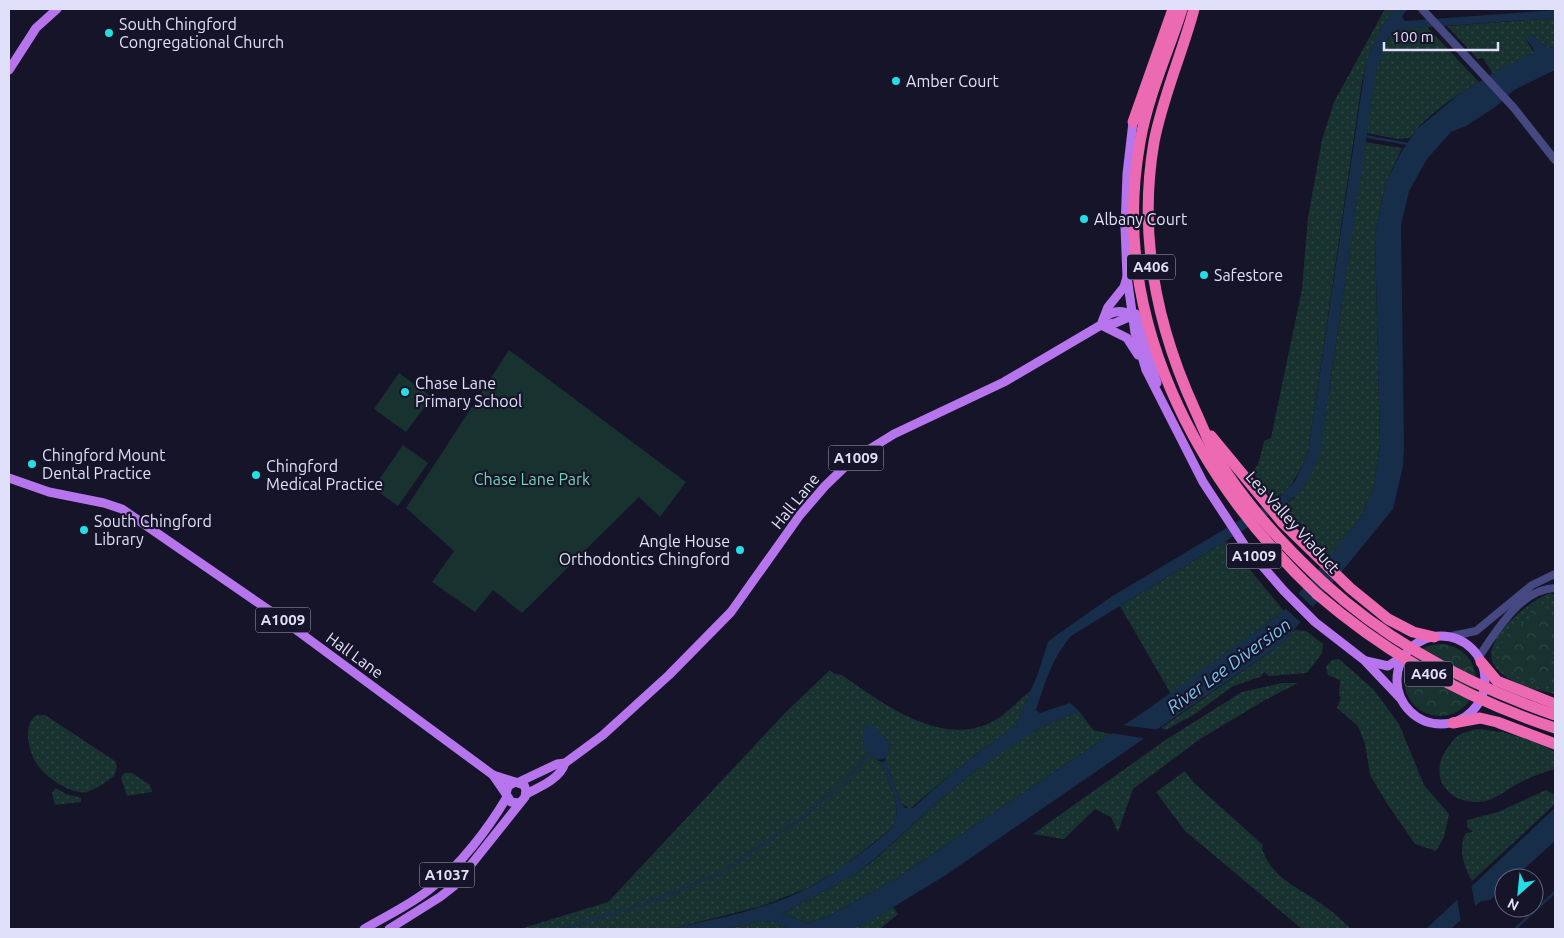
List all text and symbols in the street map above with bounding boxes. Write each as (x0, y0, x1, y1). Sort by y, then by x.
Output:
place label: South Chingford Congregational Church (119, 15, 284, 51)
scale bar (1384, 20, 1498, 52)
marker: South Chingford Congregational Church (103, 27, 115, 39)
text: 100 m (1392, 28, 1434, 45)
place label: Amber Court (906, 72, 999, 90)
marker: Amber Court (890, 75, 902, 87)
place label: Albany Court (1094, 210, 1188, 228)
marker: Albany Court (1078, 213, 1090, 225)
road number: A406 (1127, 254, 1175, 280)
place label: Safestore (1214, 266, 1283, 284)
marker: Safestore (1198, 269, 1210, 281)
place label: Chase Lane Primary School (415, 374, 522, 410)
marker: Chase Lane Primary School (399, 386, 411, 398)
place label: Chingford Mount Dental Practice (42, 446, 166, 482)
road number: A1009 (828, 446, 884, 470)
place label: Chingford Medical Practice (266, 457, 383, 493)
marker: Chingford Mount Dental Practice (26, 458, 38, 470)
street label: Lea Valley Viaduct (1243, 467, 1344, 577)
marker: Chingford Medical Practice (250, 469, 262, 481)
park label: Chase Lane Park (474, 470, 590, 488)
street label: Hall Lane (767, 470, 823, 532)
place label: South Chingford Library (94, 512, 212, 548)
marker: South Chingford Library (78, 524, 90, 536)
place label: Angle House Orthodontics Chingford (559, 532, 730, 568)
marker: Angle House Orthodontics Chingford (734, 544, 746, 556)
road number: A1009 (1226, 544, 1282, 568)
road number: A1009 (256, 608, 310, 632)
water label: River Lee Diversion (1163, 614, 1294, 717)
street label: Hall Lane (323, 628, 387, 682)
road number: A406 (1405, 662, 1453, 686)
road number: A1037 (420, 862, 474, 888)
north arrow (1494, 868, 1544, 918)
text: N (1505, 895, 1521, 914)

